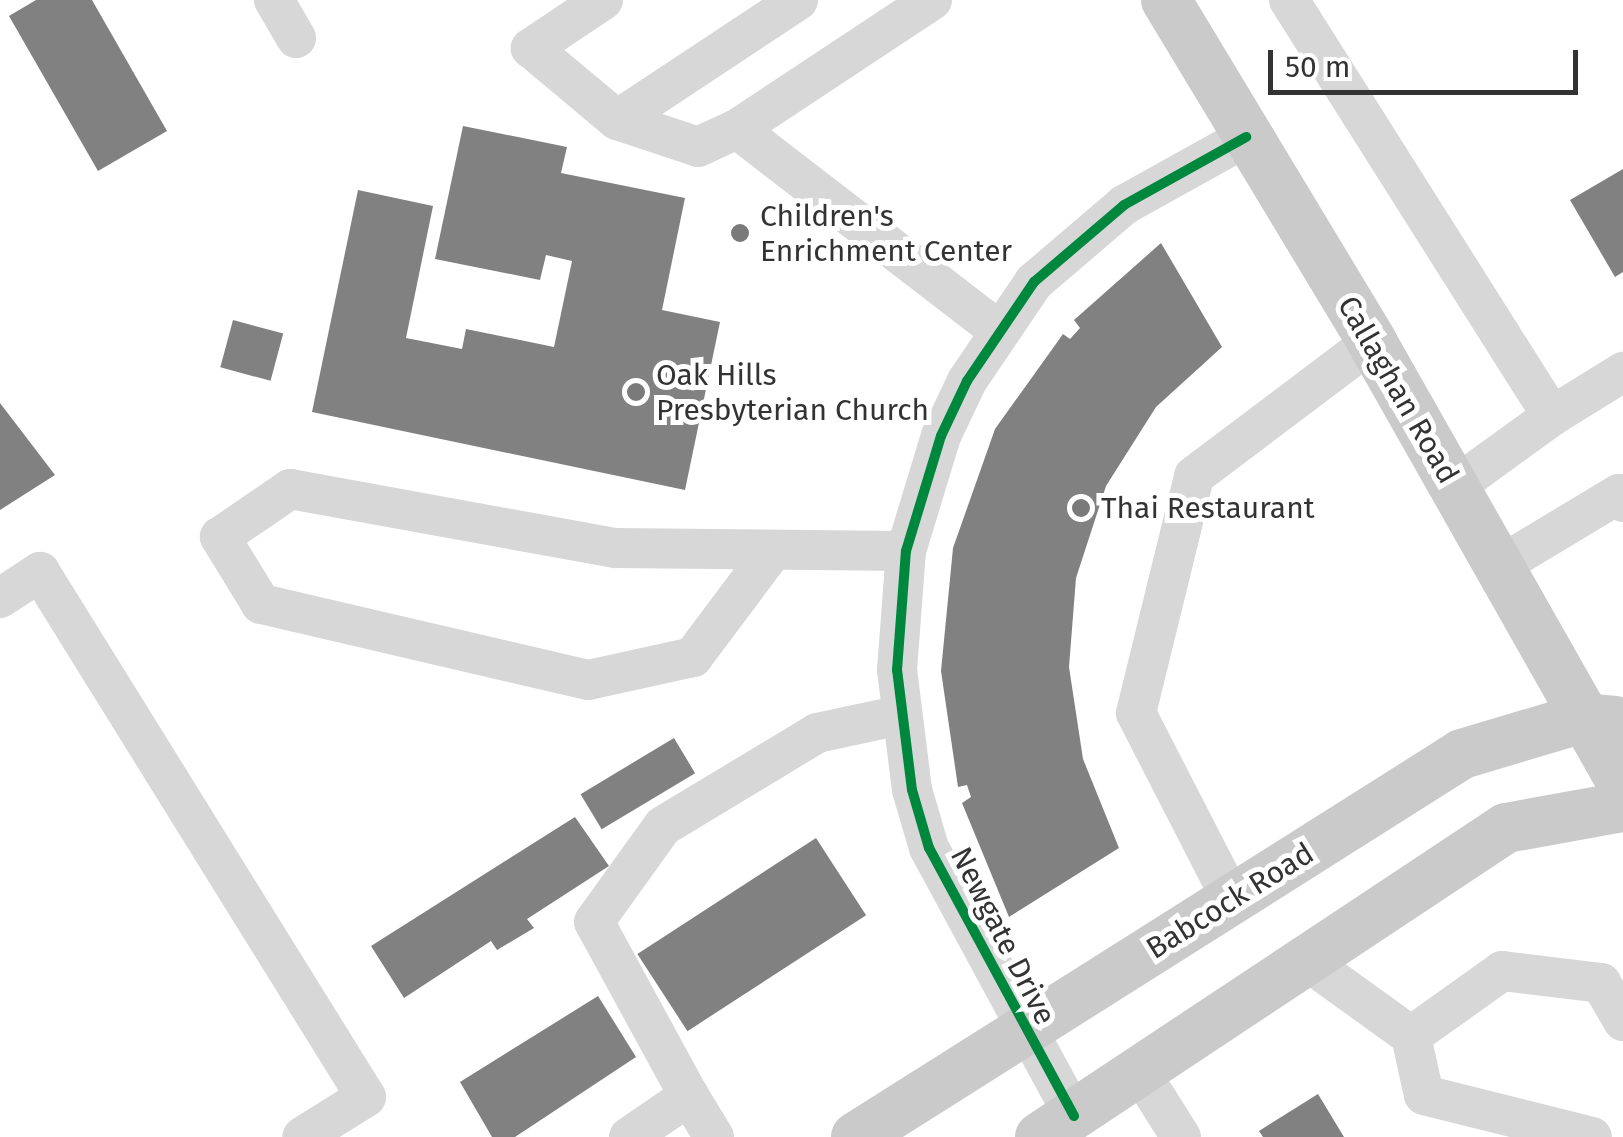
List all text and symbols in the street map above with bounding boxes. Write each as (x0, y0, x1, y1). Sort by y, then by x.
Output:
scale bar (1273, 30, 1583, 92)
text: 50 m (1285, 49, 1350, 85)
place label: Children's Enrichment Center (760, 198, 1012, 268)
marker: Children's Enrichment Center (729, 222, 751, 244)
street label: Callaghan Road (1330, 290, 1466, 490)
place label: Oak Hills Presbyterian Church (656, 357, 929, 428)
marker: Oak Hills Presbyterian Church (625, 381, 647, 403)
place label: Thai Restaurant (1101, 490, 1315, 526)
marker: Thai Restaurant (1070, 497, 1092, 519)
street label: Babcock Road (1140, 835, 1320, 967)
street label: Newgate Drive (943, 841, 1063, 1031)

